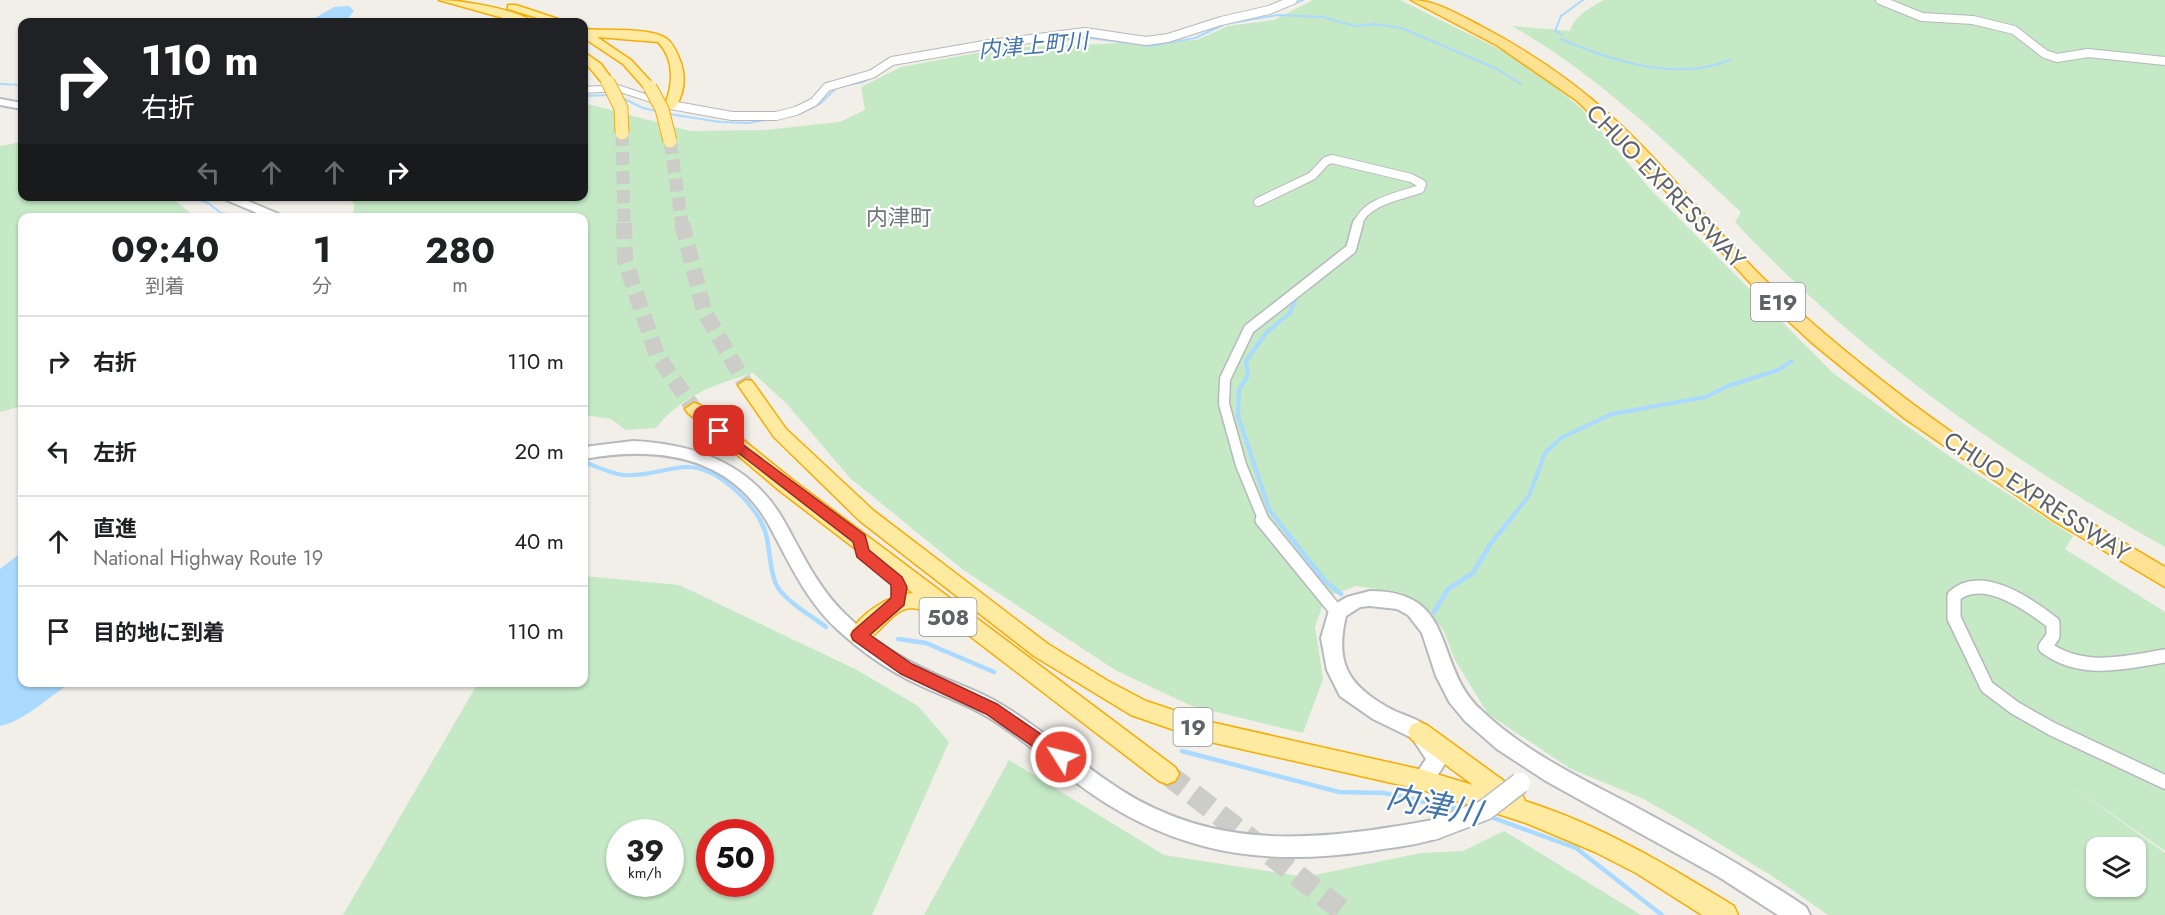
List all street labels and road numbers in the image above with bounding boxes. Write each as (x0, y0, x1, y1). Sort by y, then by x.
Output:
street label: CHUO EXPRESSWAY (1578, 96, 1754, 276)
road number: E19 (1751, 283, 1805, 321)
street label: CHUO EXPRESSWAY (1937, 422, 2138, 570)
road number: 508 (920, 598, 976, 636)
road number: 19 (1174, 708, 1212, 746)

